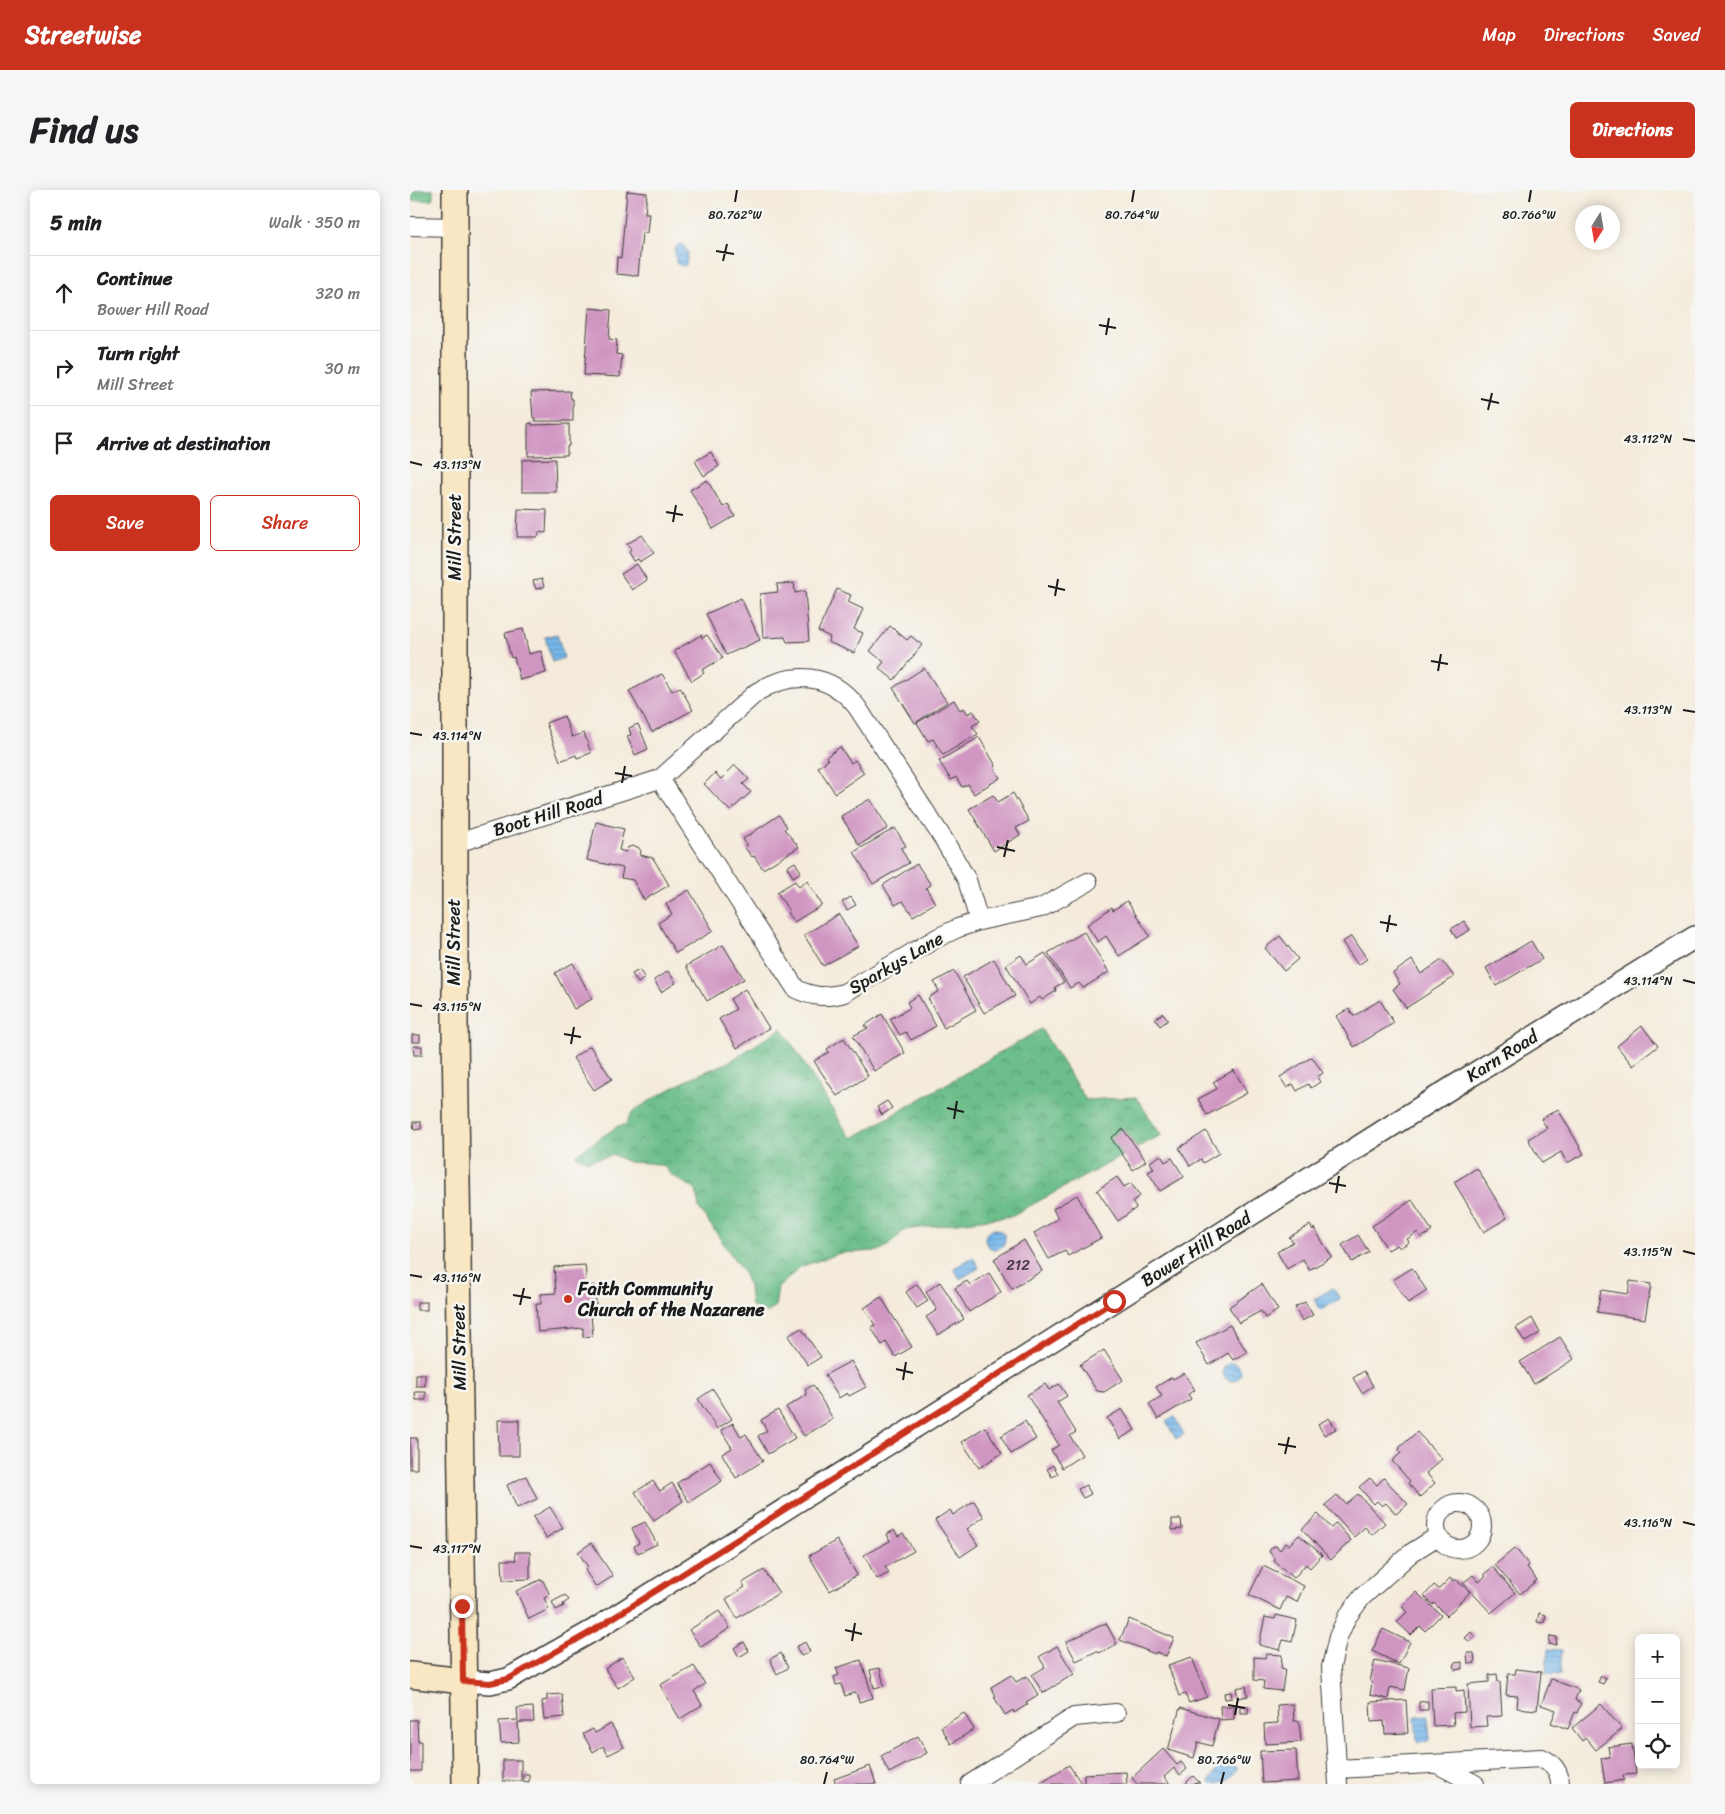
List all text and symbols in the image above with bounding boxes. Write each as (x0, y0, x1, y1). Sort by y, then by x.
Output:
text: Streetwise (25, 14, 141, 56)
text: Map (1483, 19, 1516, 51)
text: Directions (1544, 19, 1625, 51)
text: Saved (1653, 19, 1700, 51)
text: Find us (30, 99, 138, 161)
button: Directions (1570, 102, 1695, 158)
text: 5 min (50, 204, 102, 242)
text: 80.762°W (708, 204, 762, 226)
text: 80.764°W (1105, 204, 1160, 226)
text: 80.766°W (1502, 204, 1556, 226)
north arrow (1575, 205, 1620, 250)
text: Walk · 350 m (269, 208, 360, 237)
text: Continue (97, 262, 173, 295)
icon: ahead (50, 279, 78, 307)
text: 320 m (315, 279, 360, 308)
text: Bower Hill Road (97, 295, 208, 324)
text: Turn right (97, 337, 179, 370)
icon: right (50, 354, 78, 382)
text: 30 m (325, 354, 360, 383)
text: Mill Street (97, 370, 174, 399)
text: Arrive at destination (97, 427, 270, 460)
text: 43.112°N (1624, 428, 1673, 450)
icon: arrive (50, 429, 78, 457)
text: 43.113°N (433, 454, 482, 476)
street label: Mill Street (439, 493, 471, 580)
button: Save (50, 495, 200, 551)
button: Share (210, 495, 360, 551)
text: 43.113°N (1624, 699, 1673, 721)
text: 43.114°N (433, 725, 482, 747)
street label: Boot Hill Road (489, 782, 608, 846)
street label: Mill Street (438, 898, 470, 985)
street label: Sparkys Lane (842, 923, 950, 1003)
text: 43.114°N (1624, 970, 1673, 992)
text: 43.115°N (433, 996, 482, 1018)
street label: Karn Road (1459, 1020, 1546, 1091)
street label: Bower Hill Road (1134, 1201, 1259, 1296)
text: 43.115°N (1624, 1241, 1673, 1263)
house number: 212 (1006, 1252, 1030, 1278)
text: 43.116°N (433, 1267, 482, 1289)
place label: Faith Community Church of the Nazarene (577, 1273, 765, 1326)
route start (1103, 1290, 1126, 1313)
marker: Faith Community Church of the Nazarene (562, 1293, 574, 1305)
street label: Mill Street (442, 1303, 476, 1391)
text: 43.116°N (1624, 1512, 1673, 1534)
text: 43.117°N (433, 1538, 482, 1560)
route end (451, 1595, 474, 1618)
map controls (1635, 1634, 1680, 1769)
button: + (1635, 1634, 1680, 1679)
button: − (1635, 1679, 1680, 1724)
button: locate (1635, 1724, 1680, 1769)
text: 80.764°W (800, 1749, 855, 1771)
text: 80.766°W (1197, 1749, 1251, 1771)

